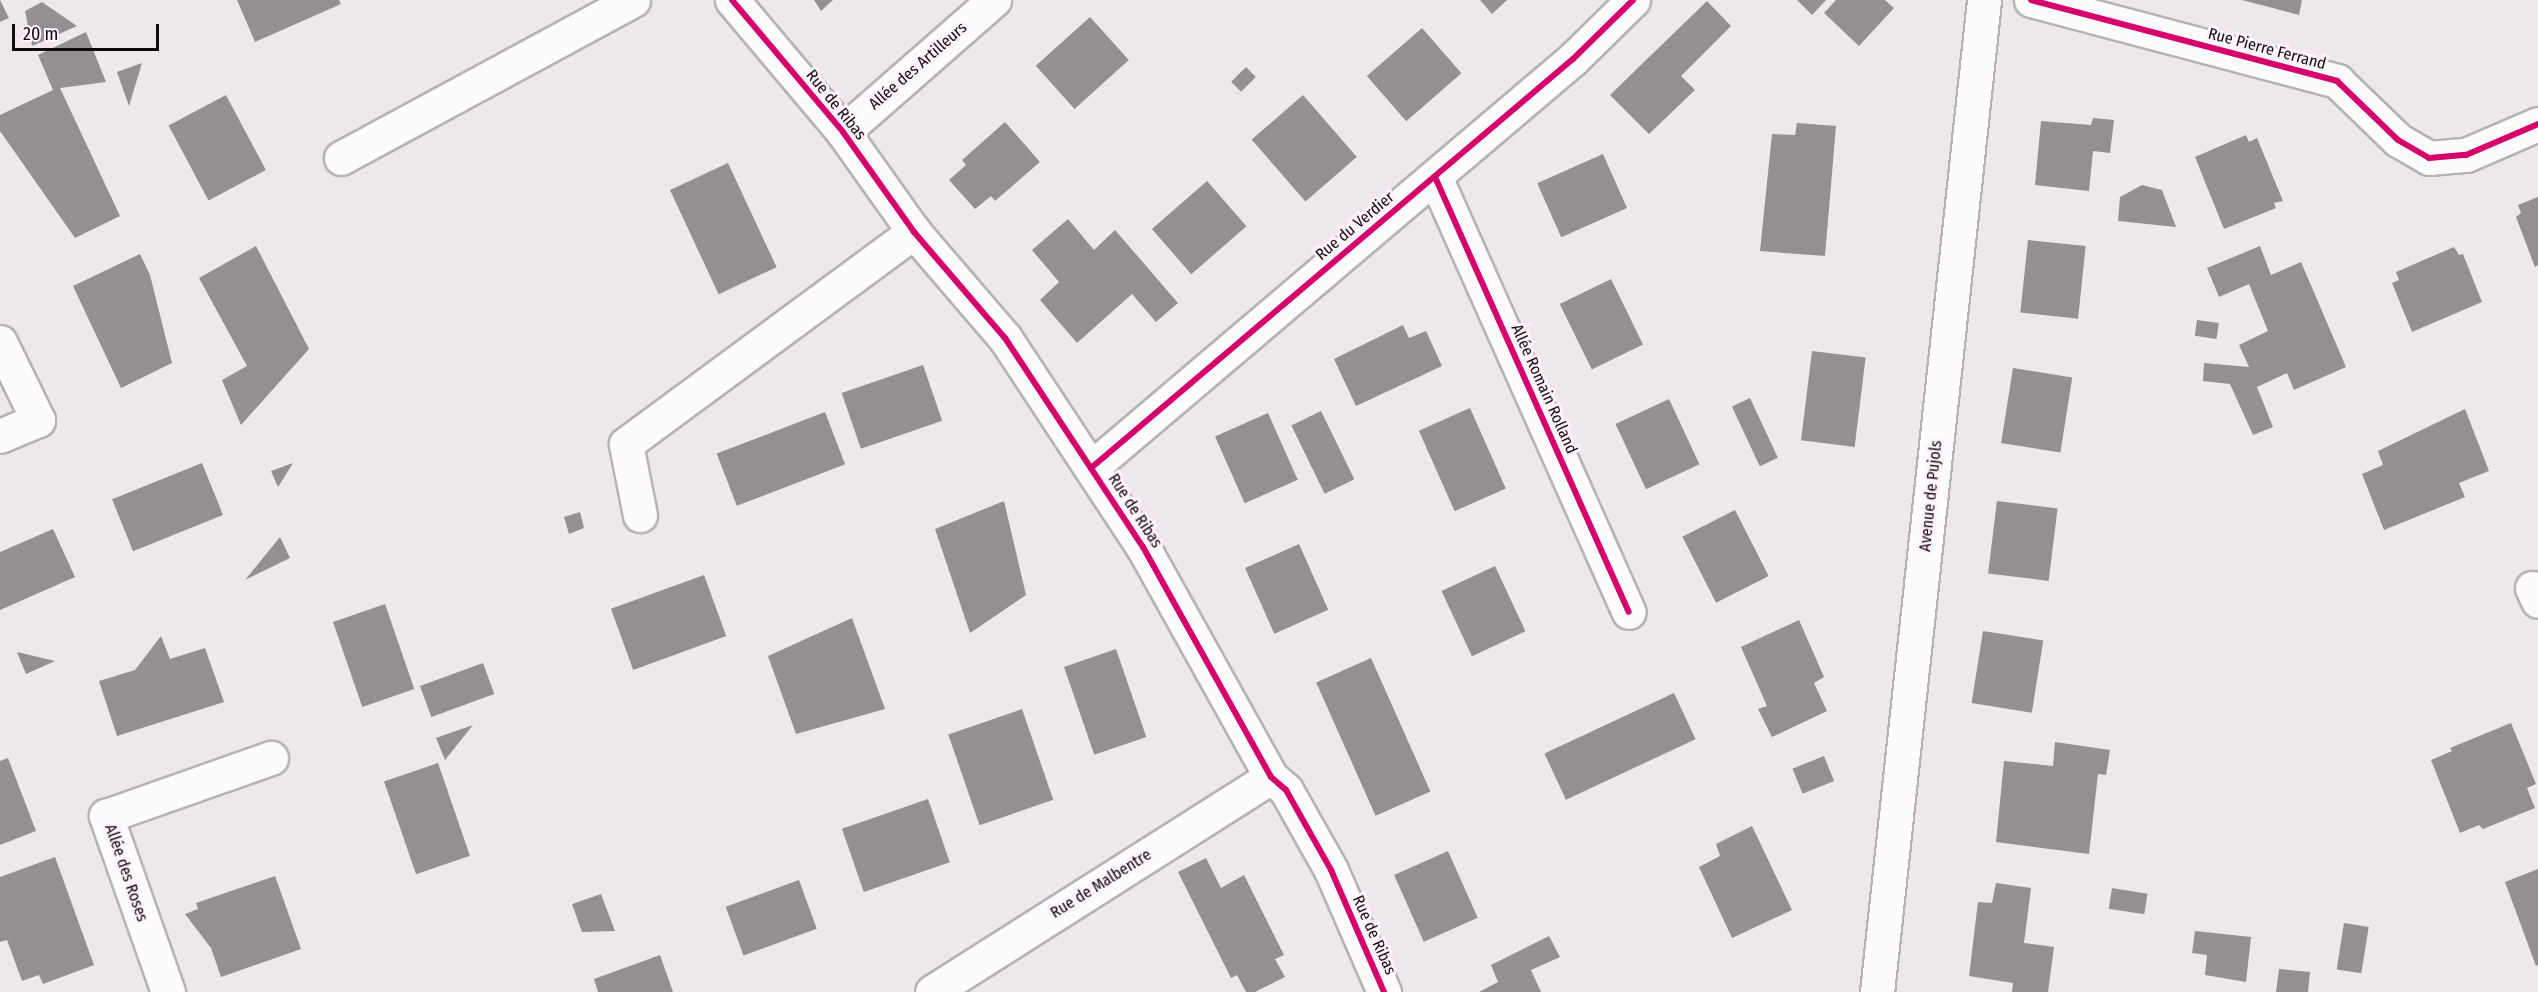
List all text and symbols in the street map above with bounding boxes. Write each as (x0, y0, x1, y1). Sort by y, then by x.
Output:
scale bar (15, 12, 162, 50)
street label: Allée des Artilleurs (865, 18, 971, 114)
text: 20 m (23, 23, 58, 45)
street label: Rue Pierre Ferrand (2206, 24, 2328, 74)
street label: Rue de Ribas (802, 66, 870, 144)
street label: Rue du Verdier (1312, 188, 1398, 264)
street label: Allée Romain Rolland (1507, 321, 1581, 457)
street label: Avenue de Pujols (1916, 439, 1946, 553)
street label: Rue de Ribas (1104, 470, 1166, 552)
street label: Allée des Roses (100, 822, 152, 924)
street label: Rue de Malbentre (1047, 845, 1155, 923)
street label: Rue de Ribas (1348, 892, 1400, 978)

